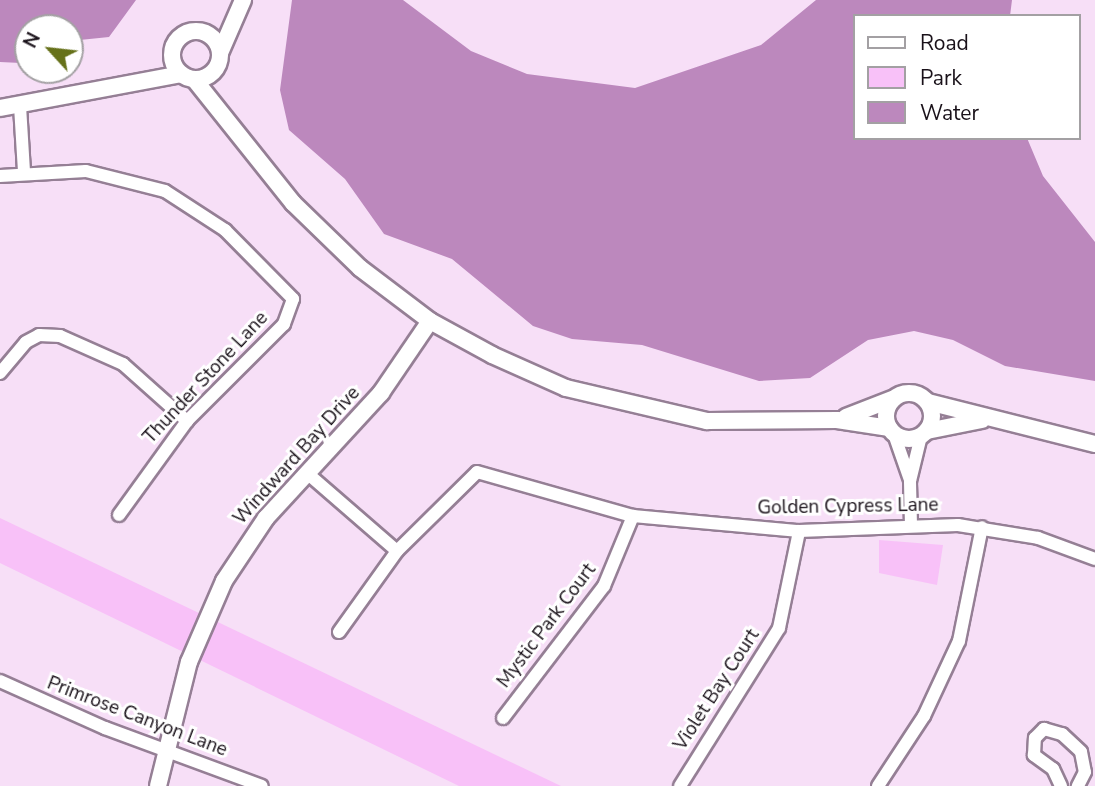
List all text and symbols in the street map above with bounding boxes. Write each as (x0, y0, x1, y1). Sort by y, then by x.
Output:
north arrow (14, 14, 84, 84)
legend (853, 14, 1081, 140)
text: N (17, 28, 47, 53)
text: Road (920, 29, 969, 57)
text: Park (920, 64, 962, 92)
text: Water (920, 99, 979, 127)
street label: Thunder Stone Lane (139, 307, 273, 449)
street label: Windward Bay Drive (229, 382, 365, 530)
street label: Golden Cypress Lane (757, 494, 939, 520)
street label: Mystic Park Court (493, 559, 601, 693)
street label: Violet Bay Court (669, 625, 765, 755)
street label: Primrose Canyon Lane (44, 672, 230, 762)

